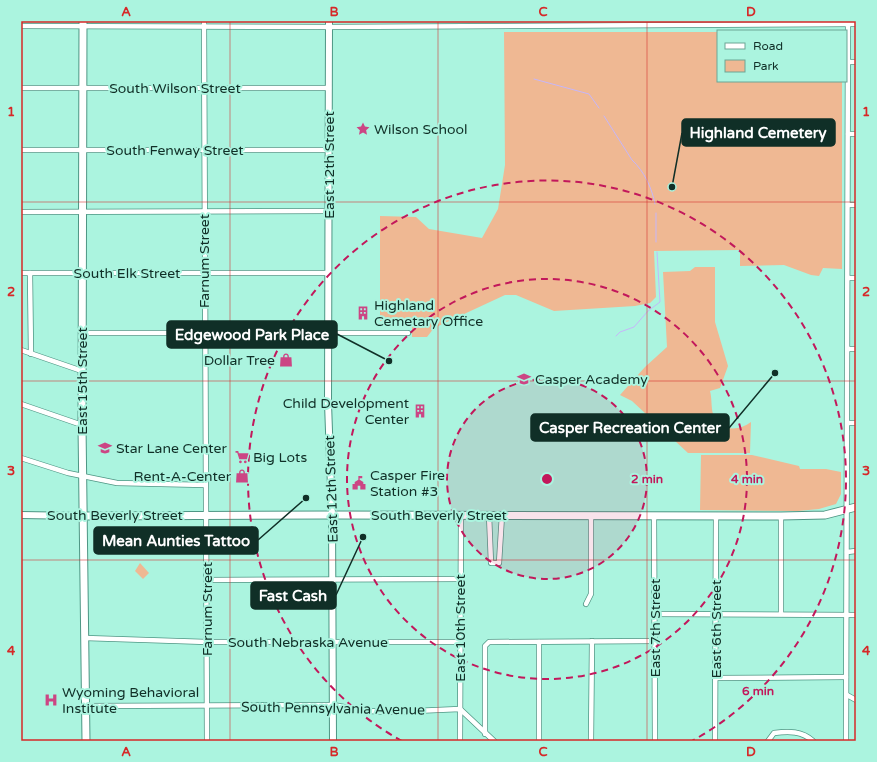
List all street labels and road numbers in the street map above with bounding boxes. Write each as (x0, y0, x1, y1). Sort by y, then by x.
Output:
street label: South Wilson Street (109, 80, 241, 97)
street label: East 12th Street (321, 111, 338, 219)
street label: South Fenway Street (106, 142, 244, 159)
street label: Farnum Street (196, 213, 213, 308)
street label: South Elk Street (74, 265, 181, 282)
street label: East 15th Street (74, 327, 91, 435)
street label: East 12th Street (321, 434, 342, 543)
street label: South Beverly Street (47, 507, 184, 524)
street label: South Beverly Street (371, 507, 508, 524)
street label: Farnum Street (199, 561, 216, 656)
street label: East 10th Street (452, 574, 469, 682)
street label: East 7th Street (647, 578, 664, 677)
street label: East 6th Street (708, 579, 725, 678)
street label: South Nebraska Avenue (228, 634, 388, 651)
street label: South Pennsylvania Avenue (241, 698, 425, 719)

